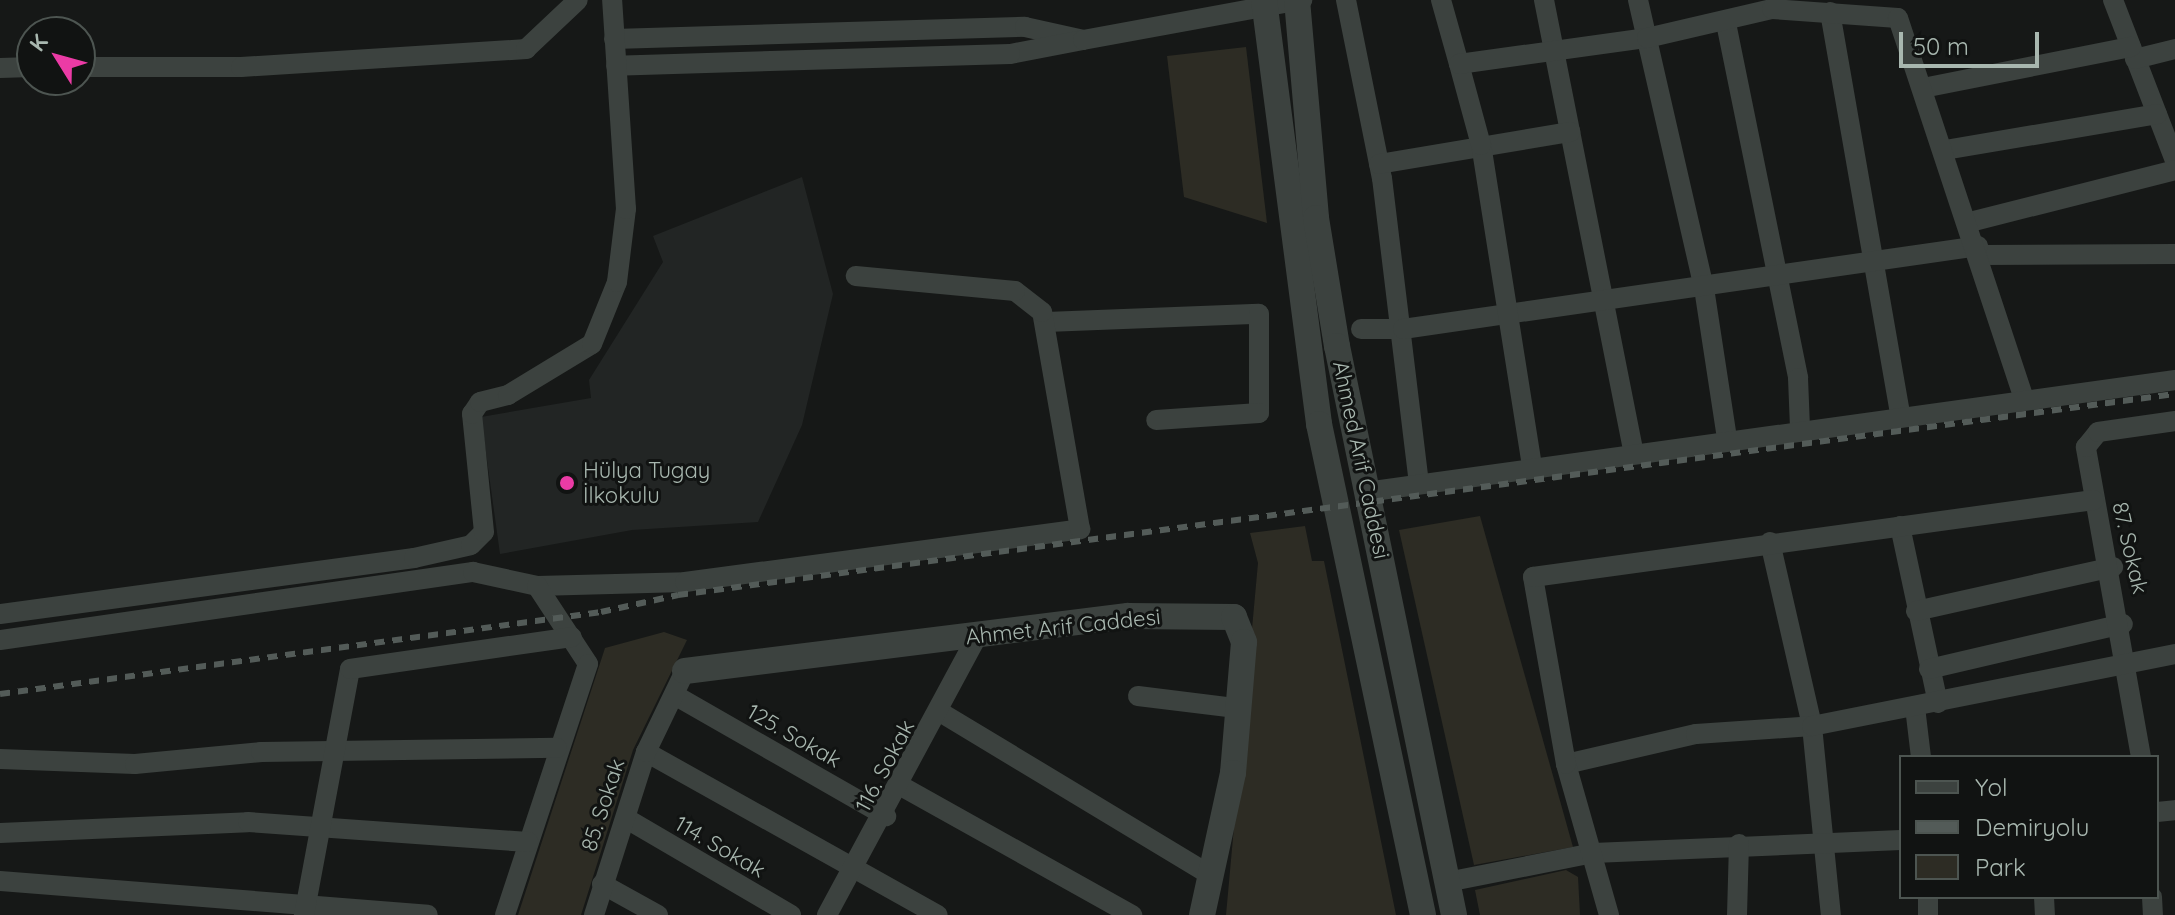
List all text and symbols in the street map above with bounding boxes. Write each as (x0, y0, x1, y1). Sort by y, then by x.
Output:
north arrow (16, 16, 96, 96)
scale bar (1903, 16, 2043, 66)
text: K (23, 29, 54, 57)
text: 50 m (1913, 31, 1969, 61)
street label: Ahmed Arif Caddesi (1327, 359, 1395, 561)
place label: Hülya Tugay İlkokulu (583, 457, 710, 508)
marker: Hülya Tugay İlkokulu (558, 474, 576, 492)
street label: 87. Sokak (2107, 499, 2153, 597)
street label: Ahmet Arif Caddesi (964, 604, 1162, 650)
street label: 125. Sokak (742, 699, 846, 773)
street label: 116. Sokak (850, 715, 920, 817)
street label: 85. Sokak (576, 755, 630, 855)
legend (1899, 755, 2159, 899)
text: Yol (1975, 772, 2007, 802)
street label: 114. Sokak (670, 811, 770, 883)
text: Demiryolu (1975, 812, 2089, 842)
text: Park (1975, 852, 2026, 882)

